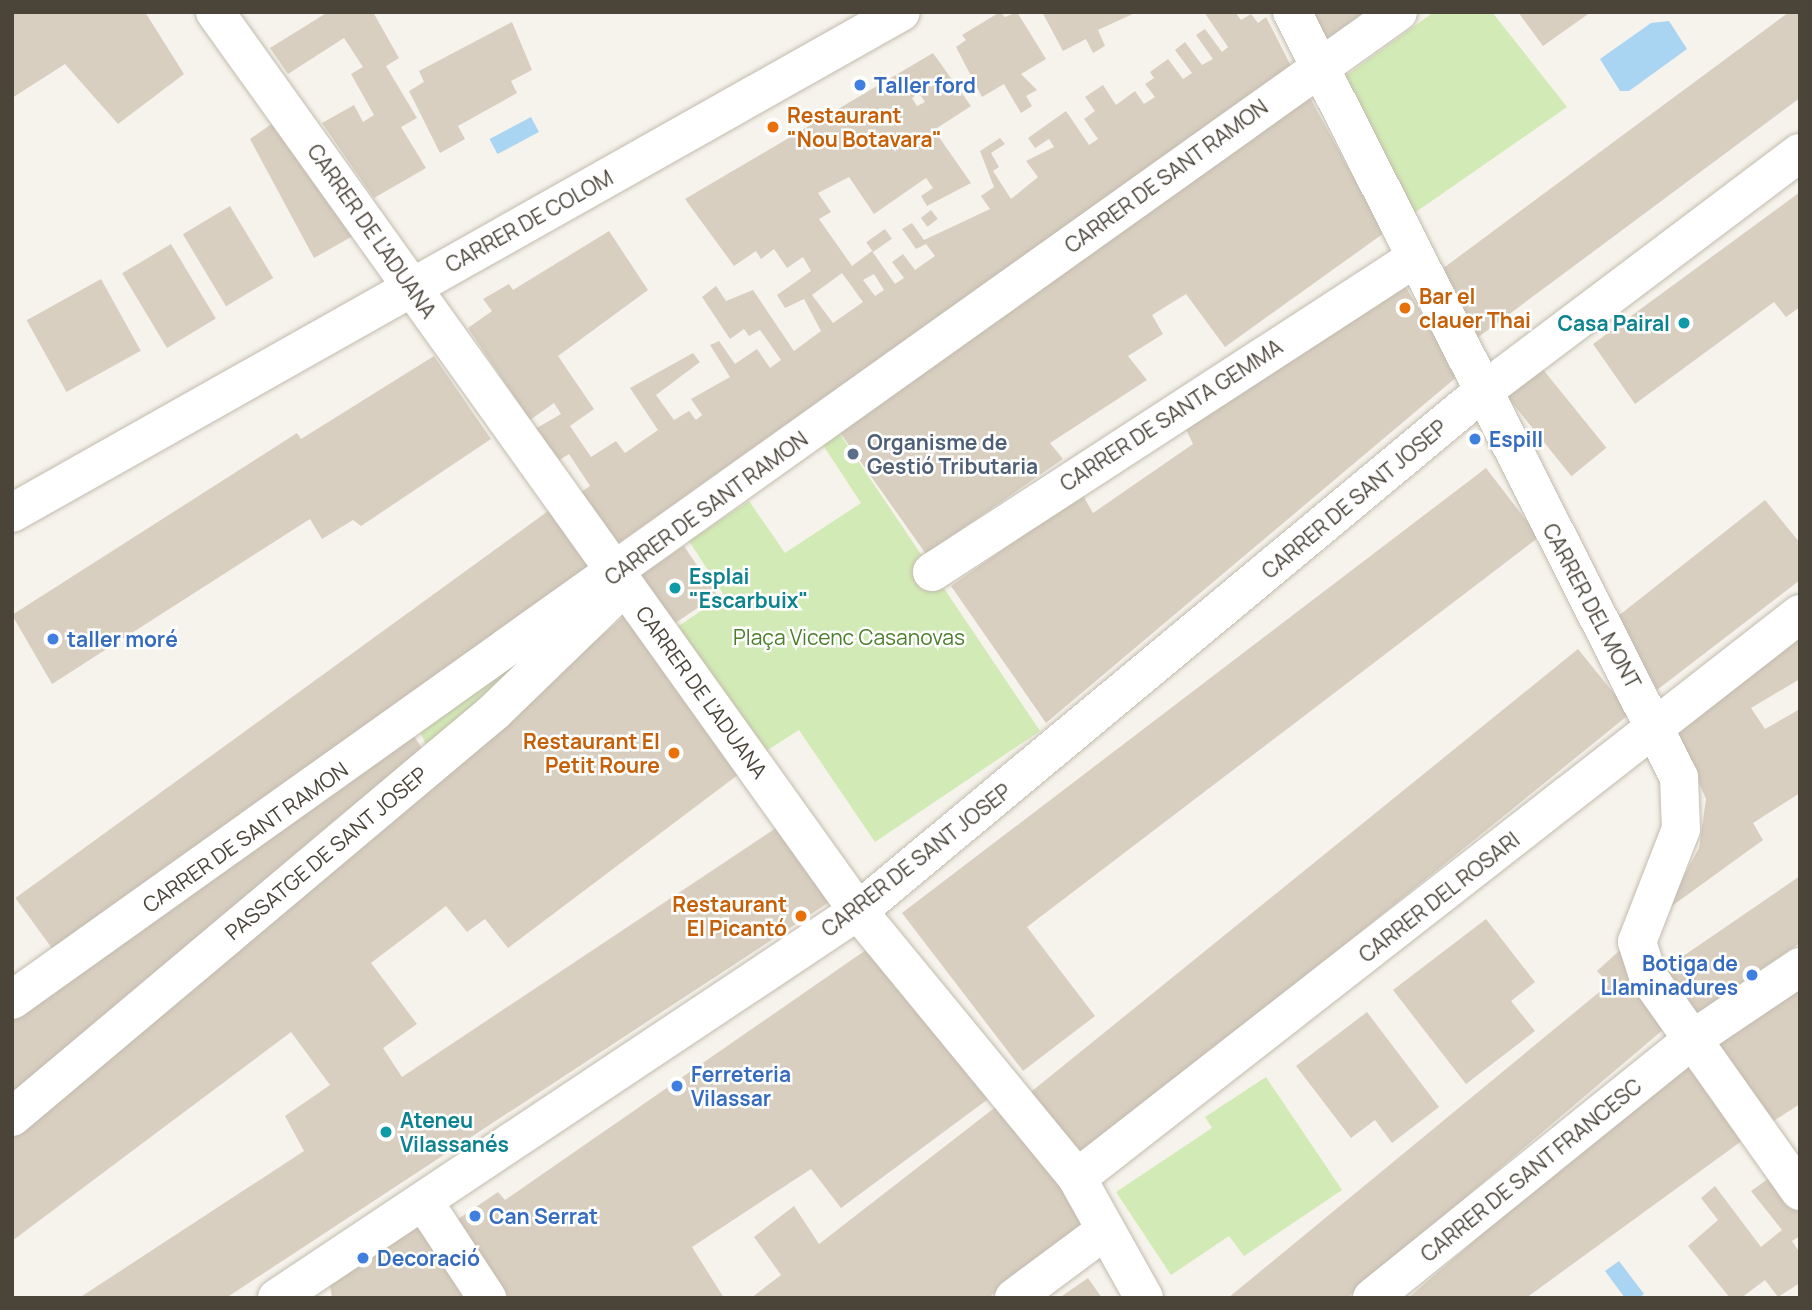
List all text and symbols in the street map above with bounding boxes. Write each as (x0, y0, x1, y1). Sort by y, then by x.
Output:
place label: Taller ford (874, 72, 976, 98)
marker: Taller ford (852, 77, 868, 93)
street label: CARRER DE SANT RAMON (1059, 94, 1273, 258)
place label: Restaurant "Nou Botavara" (787, 102, 942, 152)
marker: Restaurant "Nou Botavara" (765, 119, 781, 135)
street label: CARRER DE L'ADUANA (302, 139, 442, 323)
street label: CARRER DE COLOM (441, 165, 617, 277)
place label: Bar el clauer Thai (1419, 283, 1531, 333)
marker: Bar el clauer Thai (1397, 300, 1413, 316)
place label: Casa Pairal (1558, 310, 1670, 336)
marker: Casa Pairal (1676, 315, 1692, 331)
street label: CARRER DE SANTA GEMMA (1055, 334, 1287, 496)
street label: CARRER DE SANT JOSEP (1256, 414, 1452, 584)
street label: CARRER DE SANT RAMON (599, 426, 813, 590)
place label: Espill (1489, 426, 1543, 452)
place label: Organisme de Gestió Tributaria (867, 429, 1038, 479)
marker: Espill (1467, 431, 1483, 447)
marker: Organisme de Gestió Tributaria (845, 446, 861, 462)
street label: CARRER DEL MONT (1538, 519, 1646, 693)
place label: Esplai "Escarbuix" (689, 563, 808, 613)
marker: Esplai "Escarbuix" (667, 580, 683, 596)
street label: CARRER DE L'ADUANA (631, 601, 773, 783)
park label: Plaça Vicenc Casanovas (733, 624, 965, 650)
place label: taller moré (67, 626, 178, 652)
marker: taller moré (45, 631, 61, 647)
place label: Restaurant El Petit Roure (523, 728, 660, 778)
marker: Restaurant El Petit Roure (666, 745, 682, 761)
street label: CARRER DE SANT RAMON (137, 756, 353, 918)
street label: PASSATGE DE SANT JOSEP (220, 761, 432, 945)
street label: CARRER DE SANT JOSEP (816, 778, 1016, 942)
street label: CARRER DEL ROSARI (1353, 826, 1525, 968)
place label: Restaurant El Picantó (672, 891, 787, 941)
marker: Restaurant El Picantó (793, 908, 809, 924)
place label: Botiga de Llaminadures (1601, 950, 1738, 1000)
marker: Botiga de Llaminadures (1744, 967, 1760, 983)
place label: Ferreteria Vilassar (691, 1061, 791, 1111)
street label: CARRER DE SANT FRANCESC (1415, 1073, 1647, 1267)
marker: Ferreteria Vilassar (669, 1078, 685, 1094)
place label: Ateneu Vilassanés (400, 1107, 509, 1157)
marker: Ateneu Vilassanés (378, 1124, 394, 1140)
place label: Can Serrat (489, 1203, 598, 1229)
marker: Can Serrat (467, 1208, 483, 1224)
place label: Decoració (377, 1245, 480, 1271)
marker: Decoració (355, 1250, 371, 1266)

